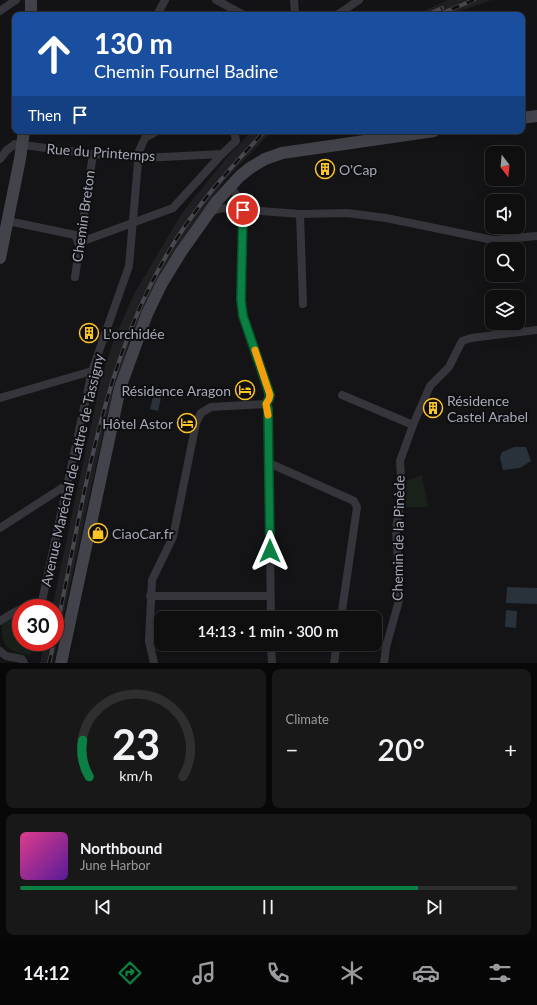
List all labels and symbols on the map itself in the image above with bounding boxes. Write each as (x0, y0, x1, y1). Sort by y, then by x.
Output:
street label: Rue du Printemps (46, 140, 156, 164)
north arrow (485, 146, 525, 186)
building icon: O'Cap (314, 158, 336, 180)
place label: O'Cap (339, 161, 377, 178)
street label: Chemin Breton (68, 169, 98, 263)
pin (226, 193, 260, 227)
building icon: L'orchidée (78, 322, 100, 344)
place label: L'orchidée (103, 325, 165, 342)
street label: Avenue Maréchal de Lattre de Tassigny (37, 351, 107, 588)
hotel icon: Résidence Aragon (234, 379, 256, 401)
place label: Résidence Aragon (121, 382, 231, 399)
place label: Résidence Castel Arabel (447, 392, 528, 425)
building icon: Résidence Castel Arabel (422, 397, 444, 419)
hotel icon: Hôtel Astor (176, 412, 198, 434)
place label: Hôtel Astor (102, 415, 173, 432)
street label: Chemin de la Pinède (388, 475, 408, 601)
shop icon: CiaoCar.fr (87, 522, 109, 544)
place label: CiaoCar.fr (112, 525, 174, 542)
position arrow (249, 530, 291, 572)
speed limit sign: 30 (12, 599, 64, 651)

